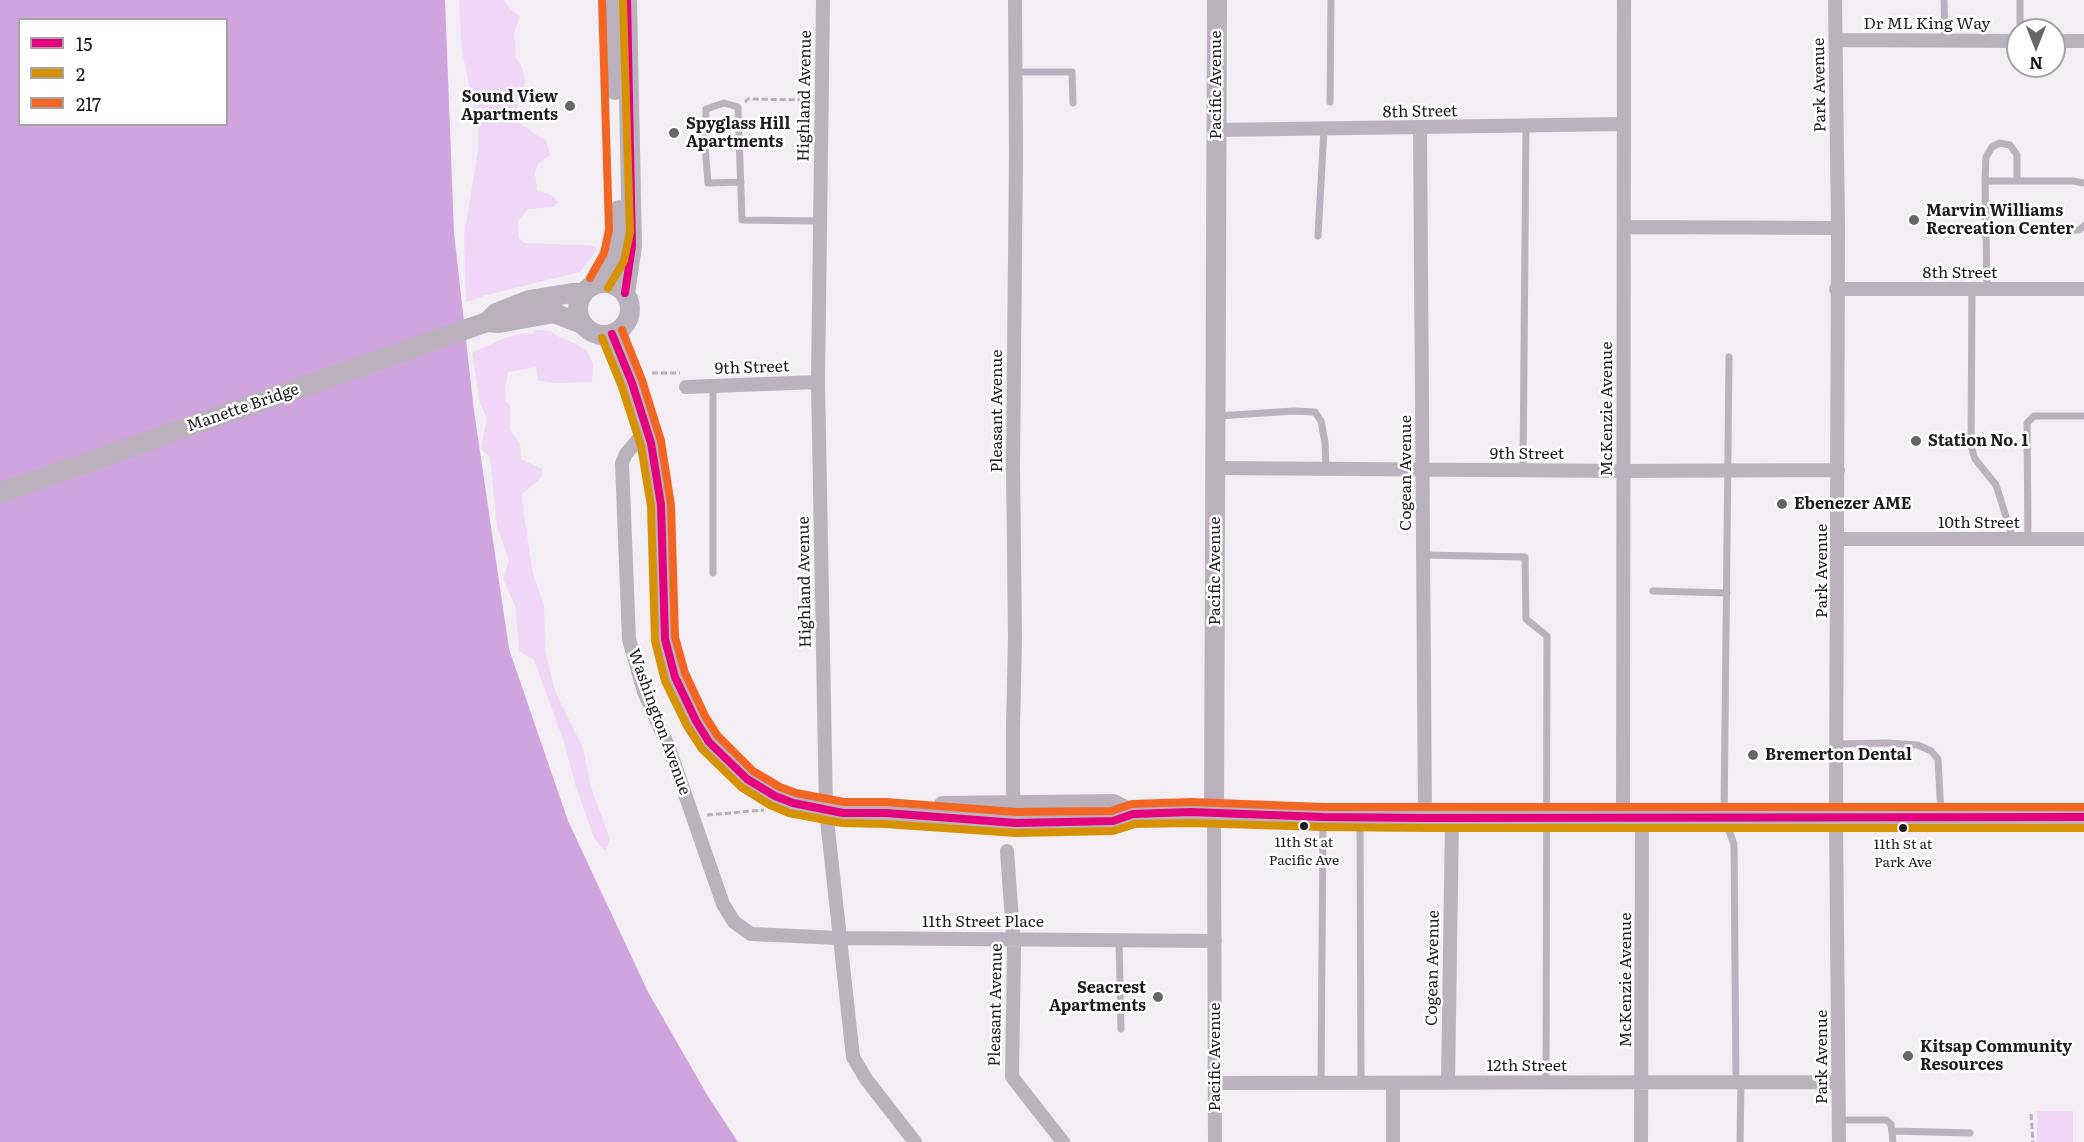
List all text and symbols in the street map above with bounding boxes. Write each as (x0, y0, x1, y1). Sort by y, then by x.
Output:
street label: Dr ML King Way (1864, 14, 1990, 34)
legend (18, 18, 228, 126)
north arrow (2006, 18, 2066, 78)
text: 15 (76, 30, 92, 57)
street label: Highland Avenue (794, 30, 816, 162)
street label: Pacific Avenue (1206, 30, 1226, 140)
street label: Park Avenue (1810, 38, 1830, 132)
text: N (2029, 52, 2043, 76)
text: 2 (76, 60, 85, 87)
place label: Sound View Apartments (461, 87, 558, 125)
text: 217 (76, 90, 101, 117)
marker: Sound View Apartments (563, 99, 577, 113)
street label: 8th Street (1382, 102, 1458, 122)
place label: Spyglass Hill Apartments (686, 114, 790, 152)
marker: Spyglass Hill Apartments (667, 126, 681, 140)
place label: Marvin Williams Recreation Center (1926, 201, 2074, 239)
marker: Marvin Williams Recreation Center (1907, 213, 1921, 227)
street label: 8th Street (1923, 263, 1997, 283)
street label: McKenzie Avenue (1597, 342, 1617, 476)
street label: Pleasant Avenue (987, 349, 1007, 473)
street label: 9th Street (714, 357, 790, 379)
street label: Manette Bridge (184, 380, 302, 436)
street label: Cogean Avenue (1396, 415, 1416, 531)
place label: Station No. 1 (1928, 431, 2028, 451)
marker: Station No. 1 (1909, 434, 1923, 448)
street label: 9th Street (1490, 444, 1564, 464)
place label: Ebenezer AME (1794, 494, 1912, 514)
marker: Ebenezer AME (1775, 497, 1789, 511)
street label: 10th Street (1938, 513, 2020, 533)
street label: Highland Avenue (794, 516, 816, 648)
street label: Pacific Avenue (1205, 516, 1225, 626)
street label: Park Avenue (1812, 524, 1832, 618)
street label: Washington Avenue (624, 646, 694, 798)
place label: Bremerton Dental (1765, 745, 1912, 765)
marker: Bremerton Dental (1746, 748, 1760, 762)
marker: 11th St at Pacific Ave (1298, 820, 1310, 832)
marker: 11th St at Park Ave (1897, 822, 1909, 834)
place label: 11th St at Pacific Ave (1269, 835, 1339, 868)
place label: 11th St at Park Ave (1874, 837, 1932, 870)
street label: Cogean Avenue (1422, 910, 1444, 1026)
street label: 11th Street Place (922, 912, 1044, 932)
street label: McKenzie Avenue (1616, 913, 1636, 1047)
street label: Pleasant Avenue (985, 943, 1007, 1067)
place label: Seacrest Apartments (1049, 978, 1146, 1016)
marker: Seacrest Apartments (1151, 990, 1165, 1004)
street label: Pacific Avenue (1205, 1002, 1225, 1112)
street label: Park Avenue (1812, 1010, 1832, 1104)
place label: Kitsap Community Resources (1920, 1037, 2072, 1075)
marker: Kitsap Community Resources (1901, 1049, 1915, 1063)
street label: 12th Street (1487, 1056, 1567, 1076)

